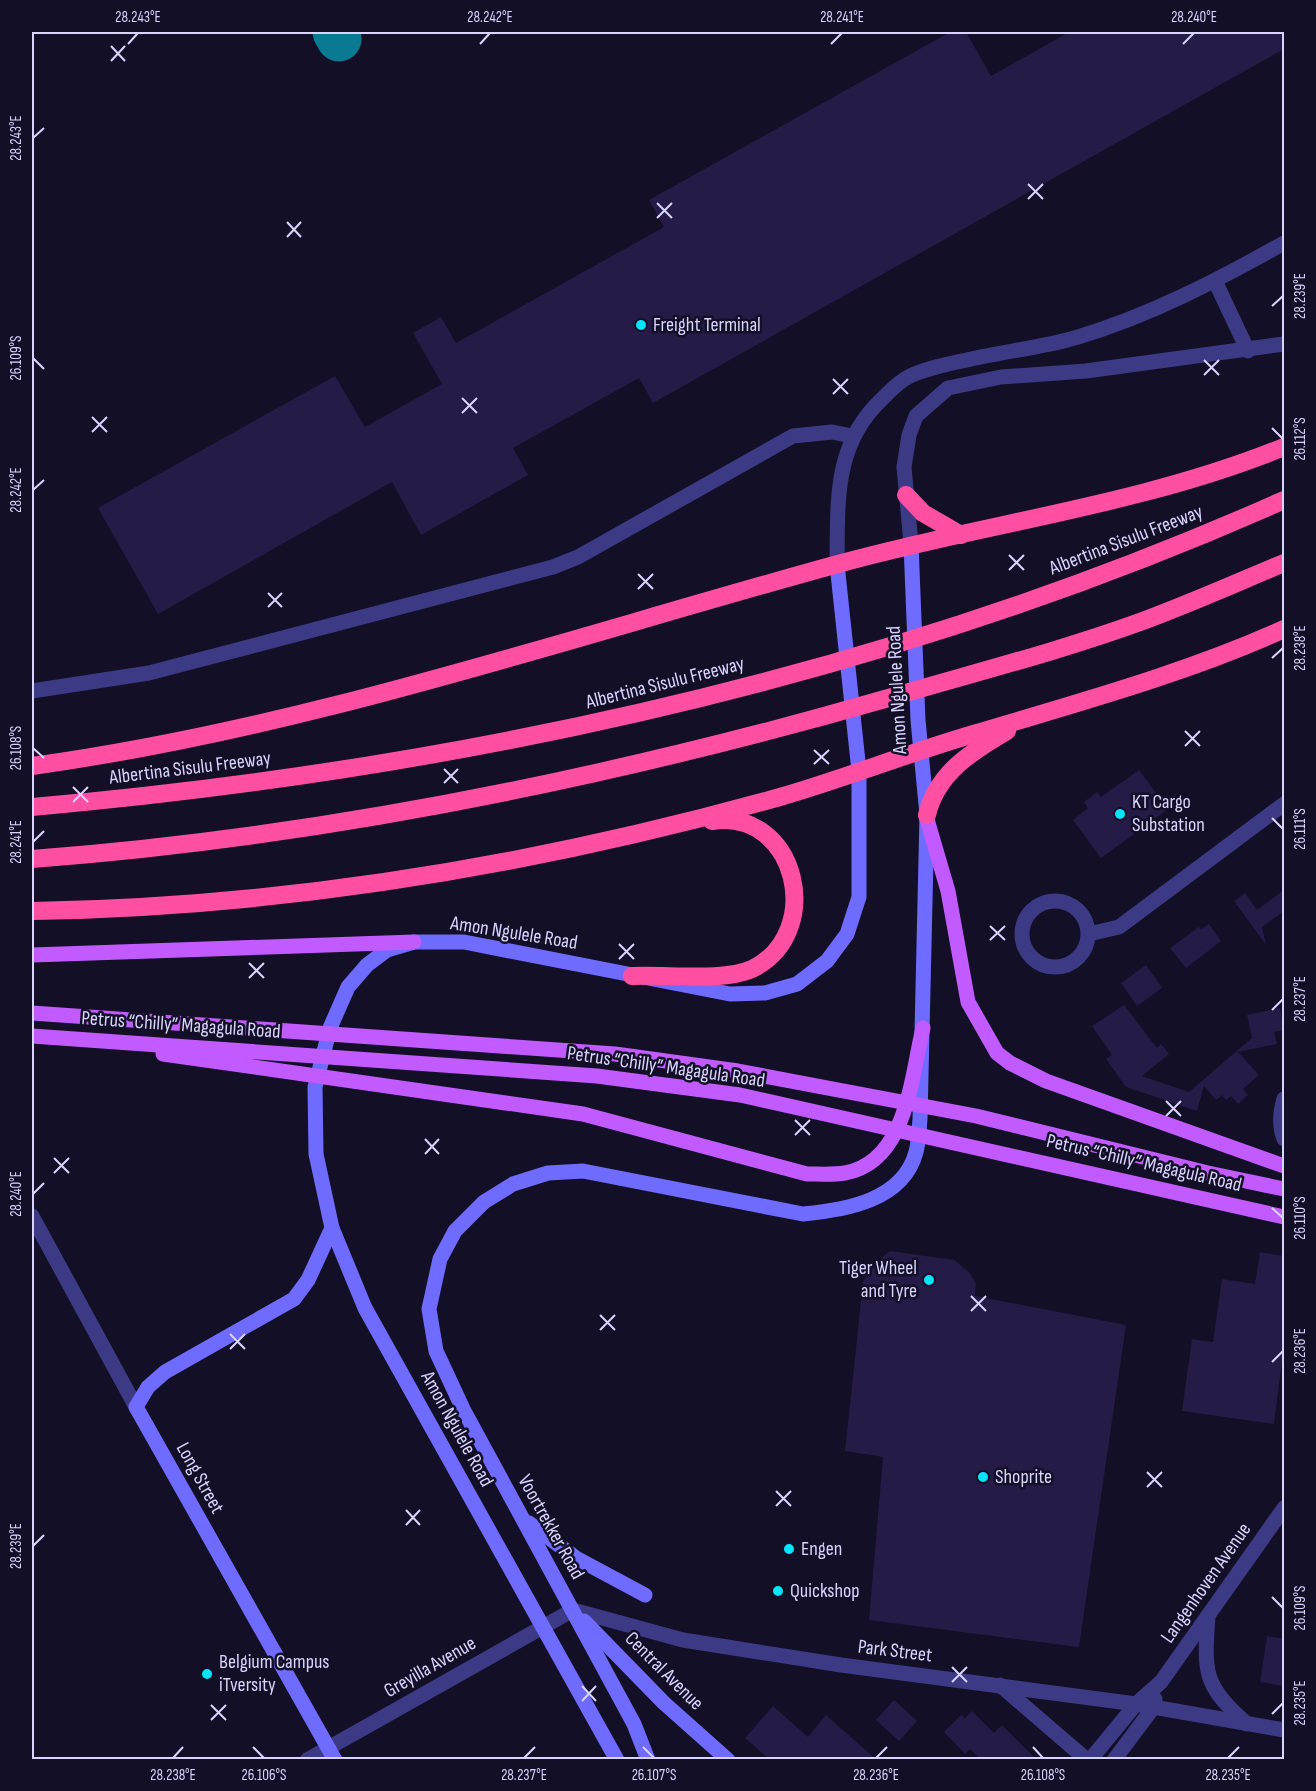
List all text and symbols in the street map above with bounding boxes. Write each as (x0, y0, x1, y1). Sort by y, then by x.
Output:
text: 28.243°E (115, 8, 161, 27)
text: 28.242°E (467, 8, 513, 27)
text: 28.241°E (820, 8, 864, 27)
text: 28.240°E (1171, 8, 1217, 27)
text: 28.243°E (7, 115, 26, 161)
text: 28.239°E (1291, 273, 1310, 319)
place label: Freight Terminal (653, 313, 761, 337)
marker: Freight Terminal (634, 318, 648, 332)
text: 26.109°S (7, 336, 26, 380)
text: 26.112°S (1291, 417, 1310, 461)
text: 28.242°E (7, 467, 26, 513)
street label: Albertina Sisulu Freeway (1045, 500, 1206, 581)
street label: Amon Ngulele Road (882, 625, 912, 756)
text: 28.238°E (1291, 625, 1310, 671)
street label: Albertina Sisulu Freeway (582, 652, 747, 715)
text: 26.108°S (7, 726, 26, 770)
street label: Albertina Sisulu Freeway (107, 746, 272, 790)
place label: KT Cargo Substation (1132, 790, 1205, 837)
marker: KT Cargo Substation (1113, 807, 1127, 821)
text: 26.111°S (1291, 808, 1310, 850)
text: 28.241°E (7, 820, 26, 864)
street label: Amon Ngulele Road (448, 911, 579, 955)
text: 28.237°E (1291, 976, 1310, 1022)
street label: Petrus “Chilly” Magagula Road (81, 1006, 281, 1044)
street label: Petrus “Chilly” Magagula Road (566, 1041, 766, 1093)
street label: Petrus “Chilly” Magagula Road (1044, 1129, 1244, 1197)
text: 28.240°E (7, 1171, 26, 1217)
text: 26.110°S (1291, 1196, 1310, 1240)
place label: Tiger Wheel and Tyre (839, 1256, 917, 1303)
marker: Tiger Wheel and Tyre (922, 1273, 936, 1287)
text: 28.236°E (1291, 1328, 1310, 1374)
street label: Amon Ngulele Road (415, 1366, 499, 1491)
street label: Long Street (171, 1438, 229, 1518)
place label: Shoprite (995, 1465, 1052, 1489)
marker: Shoprite (976, 1470, 990, 1484)
street label: Voortrekker Road (512, 1471, 590, 1583)
street label: Langenhoven Avenue (1156, 1518, 1256, 1648)
text: 28.239°E (7, 1523, 26, 1569)
place label: Engen (801, 1537, 842, 1561)
marker: Engen (782, 1542, 796, 1556)
place label: Quickshop (790, 1579, 860, 1603)
marker: Quickshop (771, 1584, 785, 1598)
text: 26.109°S (1291, 1586, 1310, 1630)
street label: Central Avenue (620, 1627, 708, 1715)
street label: Greyilla Avenue (380, 1631, 480, 1703)
street label: Park Street (856, 1635, 934, 1667)
place label: Belgium Campus iTversity (219, 1650, 329, 1697)
marker: Belgium Campus iTversity (200, 1667, 214, 1681)
text: 28.235°E (1291, 1680, 1310, 1726)
text: 28.238°E (150, 1766, 196, 1785)
text: 26.106°S (242, 1766, 286, 1785)
text: 28.237°E (501, 1766, 547, 1785)
text: 26.107°S (632, 1766, 676, 1785)
text: 28.236°E (853, 1766, 899, 1785)
text: 26.108°S (1021, 1766, 1065, 1785)
text: 28.235°E (1205, 1766, 1251, 1785)

